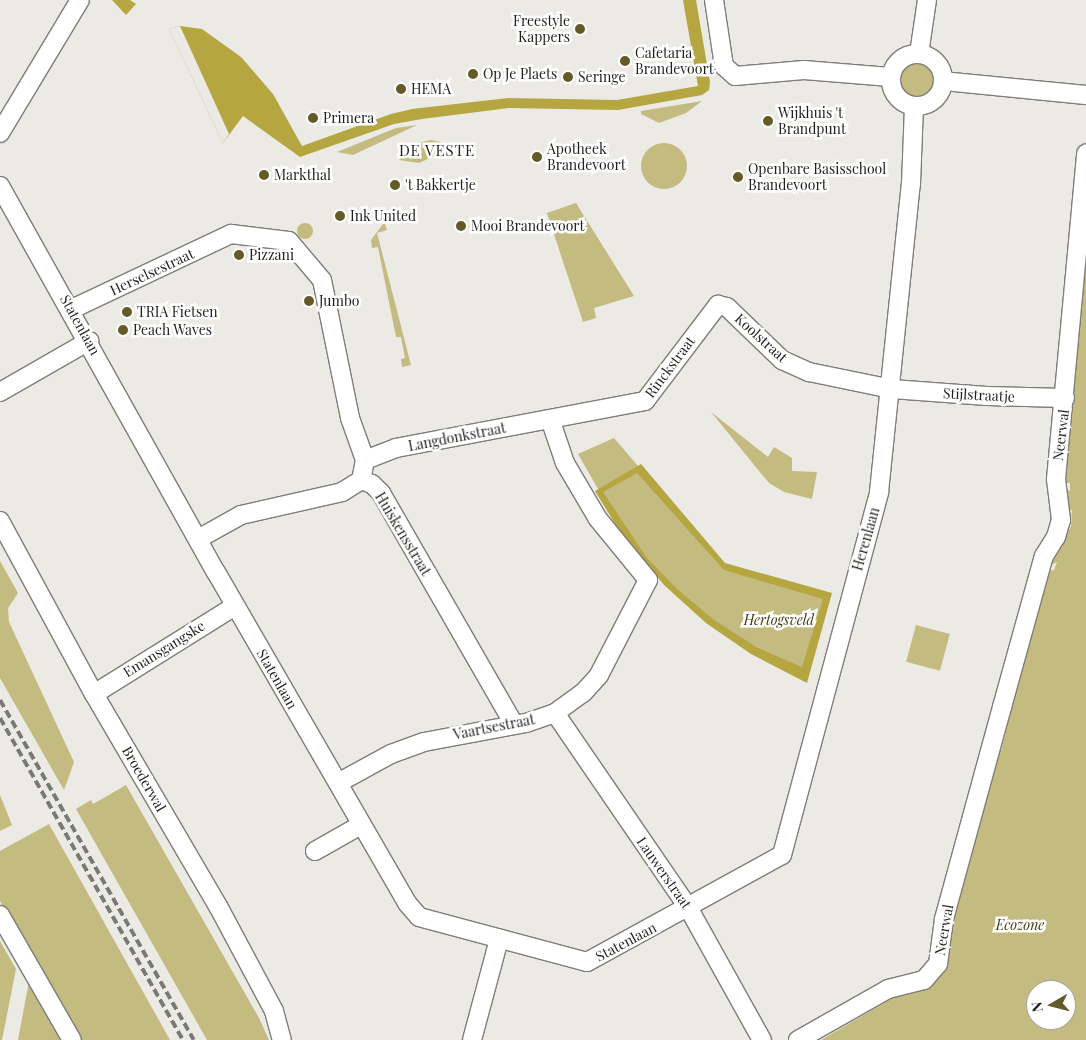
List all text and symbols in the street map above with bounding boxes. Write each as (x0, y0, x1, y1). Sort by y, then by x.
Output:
place label: Freestyle Kappers (513, 13, 570, 46)
marker: Freestyle Kappers (574, 23, 586, 35)
place label: Cafetaria Brandevoort (635, 45, 714, 78)
marker: Cafetaria Brandevoort (619, 55, 631, 67)
place label: Op Je Plaets (483, 66, 557, 82)
marker: Op Je Plaets (467, 68, 479, 80)
place label: Seringe (578, 69, 626, 85)
marker: Seringe (562, 71, 574, 83)
place label: HEMA (411, 81, 451, 97)
marker: HEMA (395, 83, 407, 95)
place label: Wijkhuis 't Brandpunt (778, 105, 846, 138)
place label: Primera (323, 110, 374, 126)
marker: Primera (307, 112, 319, 124)
marker: Wijkhuis 't Brandpunt (762, 115, 774, 127)
place label: Apotheek Brandevoort (547, 141, 626, 174)
district label: DE VESTE (398, 142, 476, 160)
marker: Apotheek Brandevoort (531, 151, 543, 163)
place label: Openbare Basisschool Brandevoort (748, 161, 886, 193)
place label: Markthal (274, 167, 331, 183)
marker: Markthal (258, 169, 270, 181)
marker: Openbare Basisschool Brandevoort (732, 171, 744, 183)
place label: 't Bakkertje (405, 177, 476, 193)
marker: 't Bakkertje (389, 179, 401, 191)
place label: Ink United (350, 208, 416, 224)
marker: Ink United (334, 210, 346, 222)
place label: Mooi Brandevoort (471, 218, 584, 234)
marker: Mooi Brandevoort (455, 220, 467, 232)
street label: Herselsestraat (107, 245, 197, 299)
place label: Pizzani (249, 247, 294, 263)
marker: Pizzani (233, 249, 245, 261)
street label: Statenlaan (57, 292, 103, 358)
place label: Jumbo (319, 293, 359, 309)
marker: Jumbo (303, 295, 315, 307)
place label: TRIA Fietsen (137, 304, 218, 320)
marker: TRIA Fietsen (121, 306, 133, 318)
street label: Koolstraat (731, 310, 791, 366)
place label: Peach Waves (133, 322, 213, 338)
marker: Peach Waves (117, 324, 129, 336)
street label: Rinckstraat (642, 333, 698, 401)
street label: Stijlstraatje (943, 385, 1015, 405)
street label: Neerwal (1050, 408, 1072, 462)
street label: Langdonkstraat (407, 419, 507, 455)
street label: Huiskensstraat (372, 489, 434, 579)
street label: Herenlaan (849, 505, 883, 573)
park label: Hertogsveld (744, 612, 814, 628)
street label: Emansgangske (120, 617, 208, 681)
street label: Statenlaan (253, 646, 301, 712)
street label: Vaartsestraat (452, 711, 536, 743)
street label: Broederwal (119, 743, 169, 815)
street label: Lauwerstraat (633, 834, 695, 912)
street label: Neerwal (931, 903, 957, 957)
park label: Ecozone (996, 917, 1044, 933)
street label: Statenlaan (593, 919, 659, 965)
north arrow (1026, 980, 1076, 1030)
text: N (1027, 1001, 1047, 1013)

